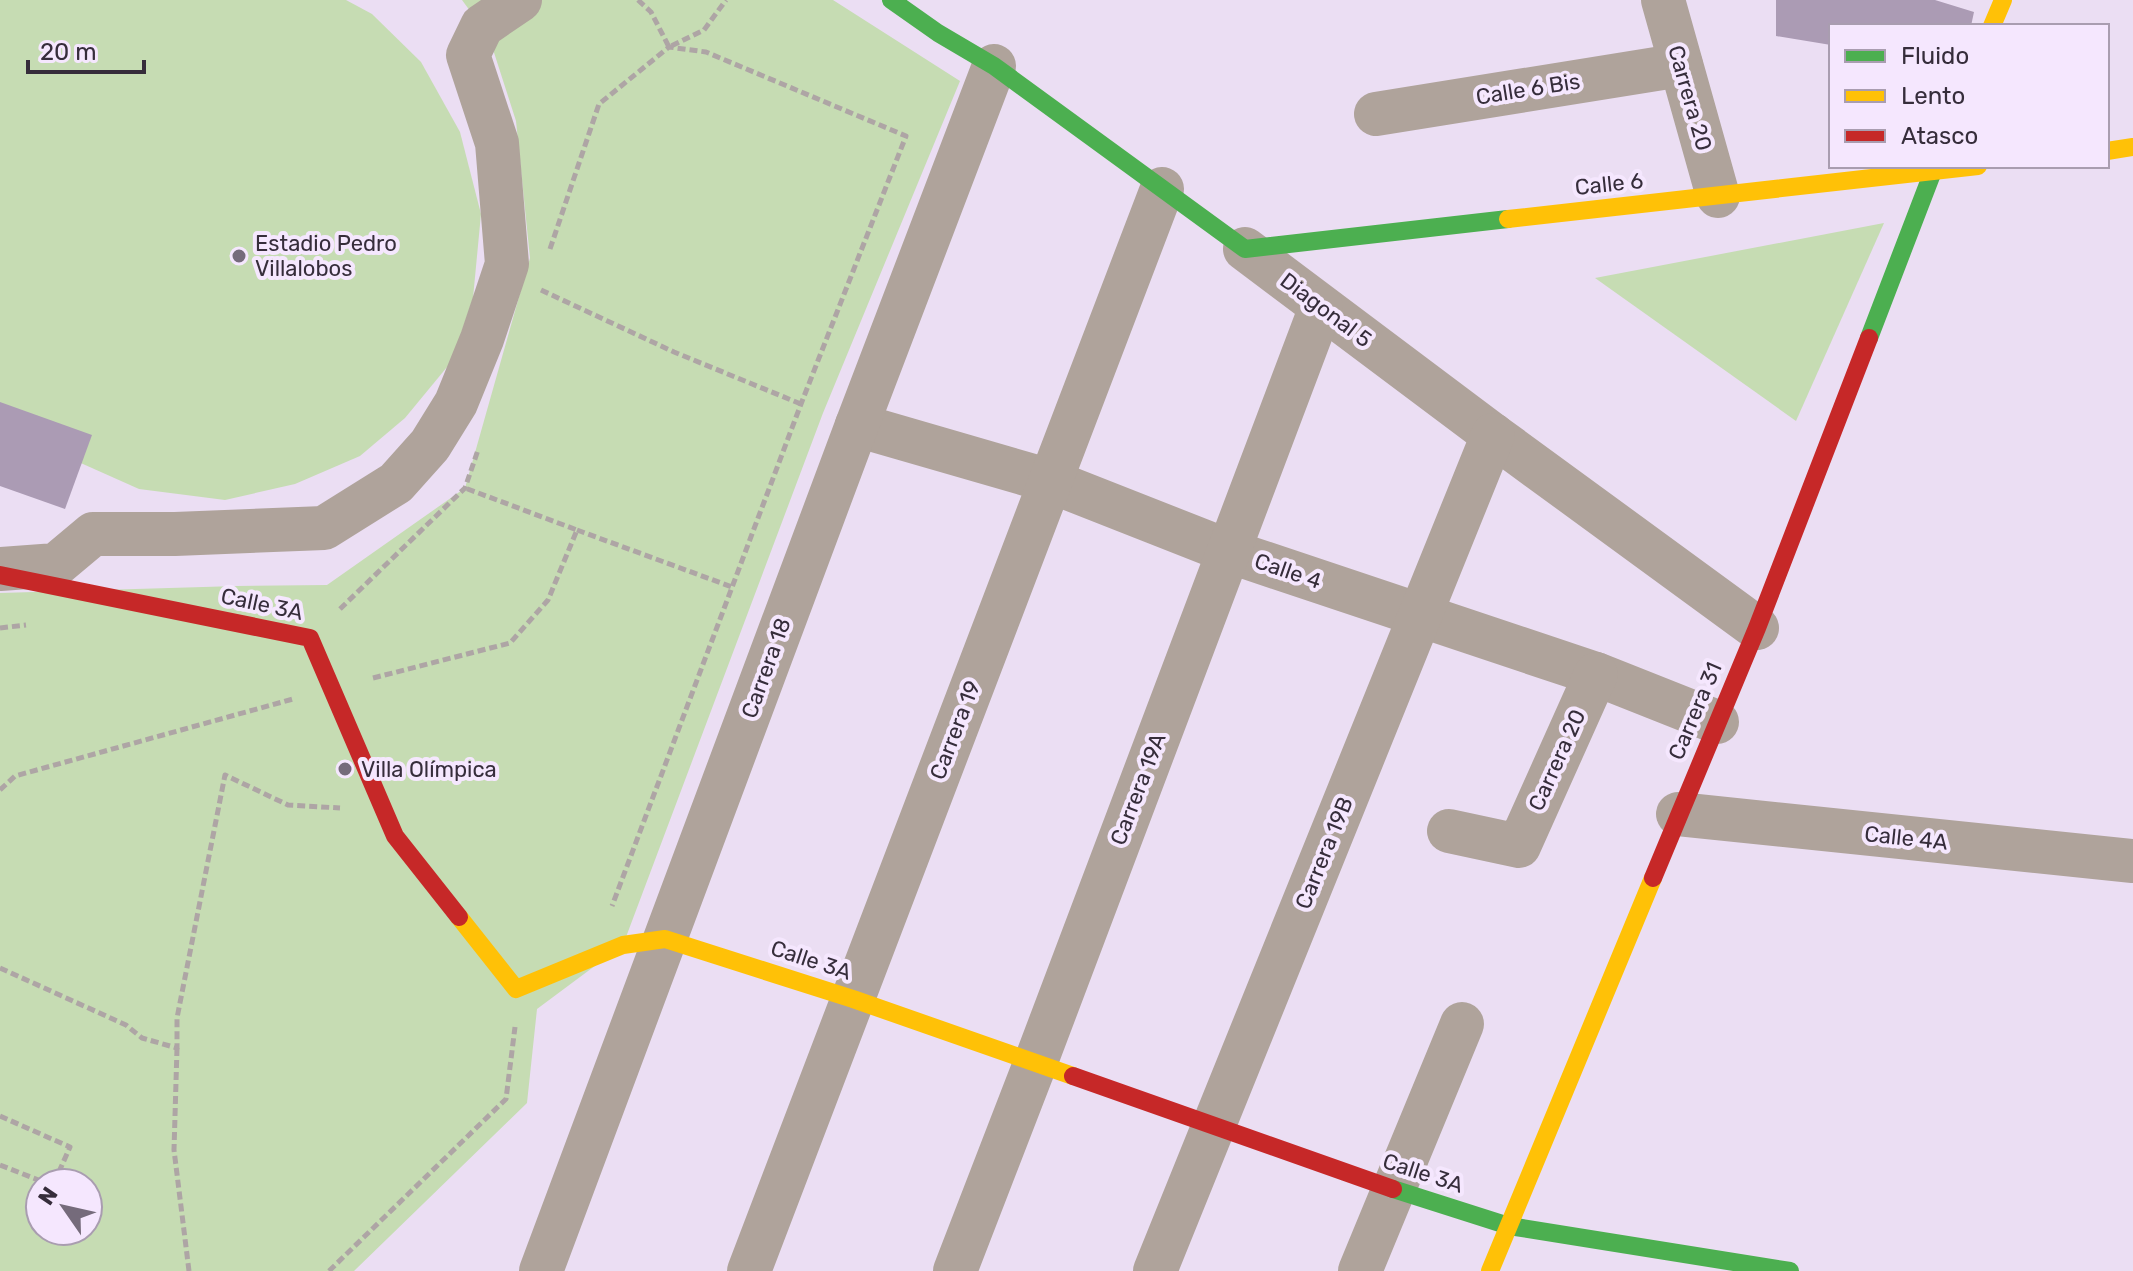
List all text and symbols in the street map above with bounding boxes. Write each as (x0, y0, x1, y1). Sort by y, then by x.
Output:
scale bar (28, 24, 144, 74)
legend (1829, 24, 2109, 168)
text: 20 m (40, 38, 97, 66)
street label: Carrera 20 (1662, 42, 1718, 154)
text: Fluido (1901, 42, 1969, 70)
street label: Calle 6 Bis (1474, 67, 1582, 111)
text: Lento (1901, 82, 1965, 110)
text: Atasco (1901, 122, 1978, 150)
street label: Calle 6 (1574, 167, 1644, 201)
place label: Estadio Pedro Villalobos (255, 230, 397, 282)
marker: Estadio Pedro Villalobos (230, 247, 248, 265)
street label: Diagonal 5 (1275, 267, 1377, 353)
street label: Calle 4 (1251, 547, 1325, 595)
street label: Calle 3A (219, 582, 306, 626)
street label: Carrera 18 (735, 614, 797, 722)
street label: Carrera 31 (1662, 658, 1728, 764)
street label: Carrera 19 (924, 677, 986, 783)
street label: Carrera 20 (1523, 705, 1591, 815)
street label: Carrera 19A (1104, 729, 1172, 849)
place label: Villa Olímpica (361, 756, 497, 783)
marker: Villa Olímpica (336, 760, 354, 778)
street label: Carrera 19B (1289, 793, 1359, 913)
street label: Calle 4A (1863, 820, 1949, 856)
street label: Calle 3A (767, 934, 855, 986)
street label: Calle 3A (1379, 1147, 1467, 1199)
north arrow (24, 1167, 104, 1247)
text: N (32, 1182, 63, 1210)

